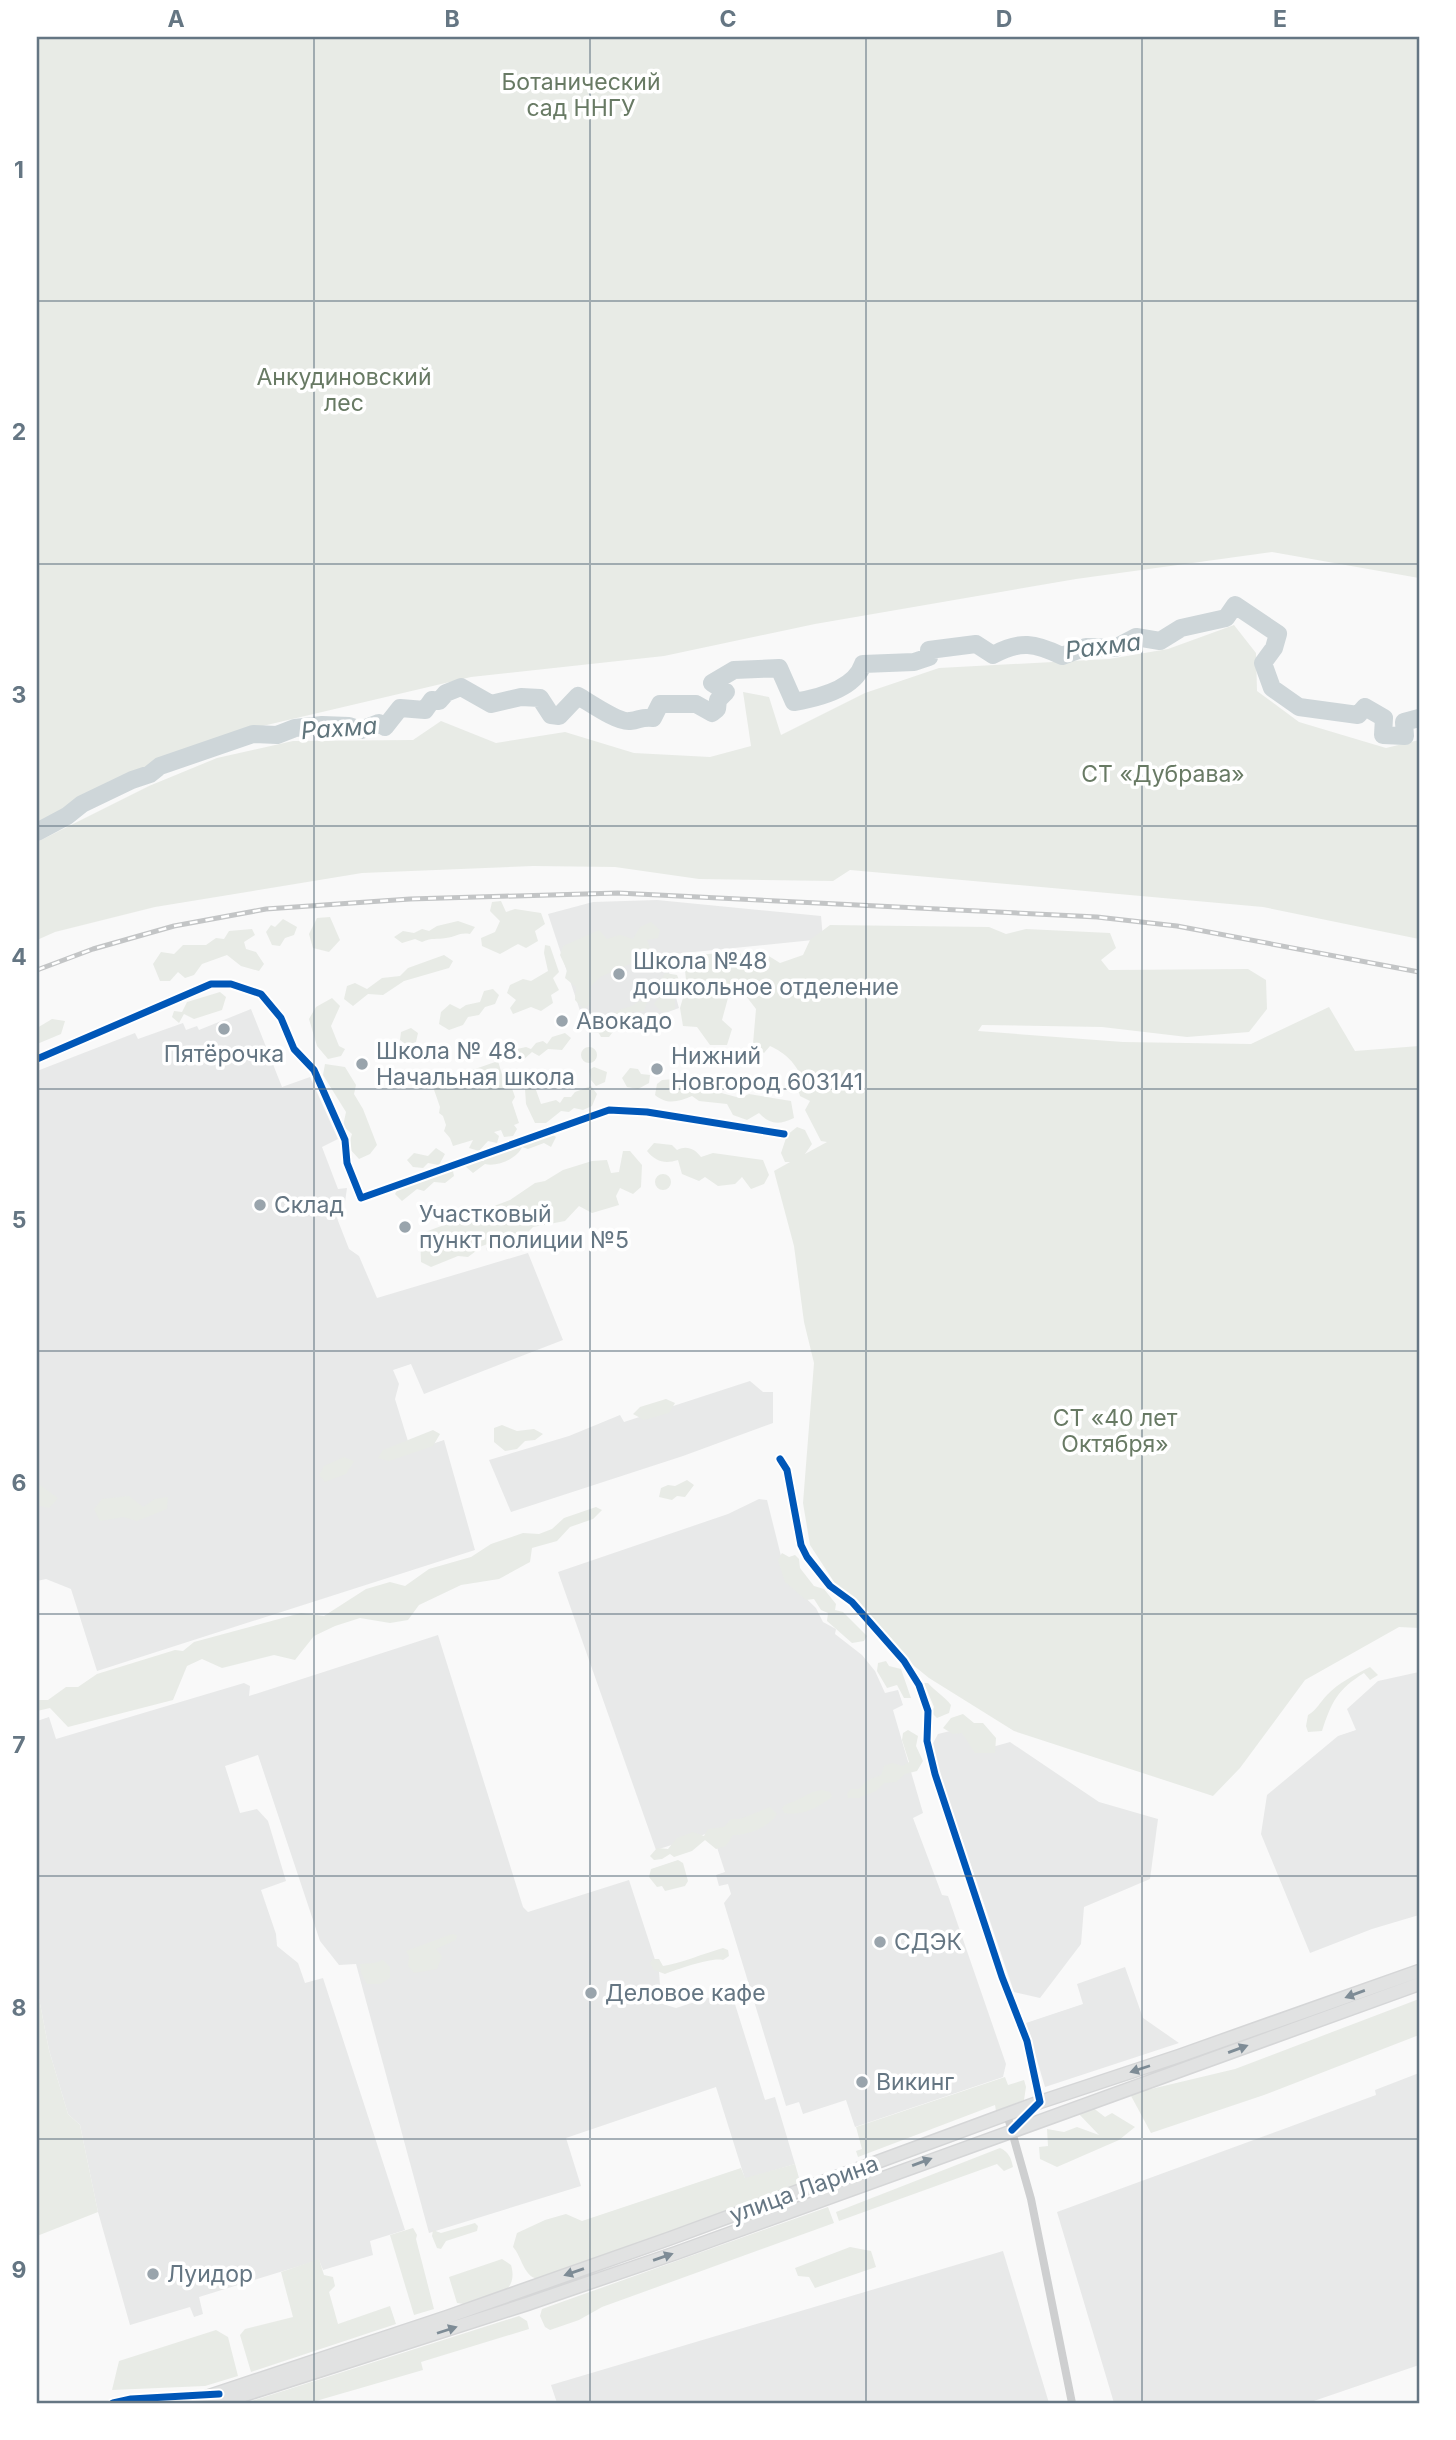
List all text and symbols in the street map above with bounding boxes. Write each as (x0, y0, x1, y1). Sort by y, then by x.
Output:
text: A (167, 5, 185, 33)
text: B (444, 5, 460, 33)
text: C (719, 5, 737, 33)
text: D (996, 5, 1012, 33)
text: E (1273, 5, 1287, 33)
park label: Ботанический сад ННГУ (502, 68, 660, 122)
text: 1 (14, 156, 24, 184)
park label: Анкудиновский лес (256, 363, 432, 417)
text: 2 (12, 418, 26, 446)
water label: Рахма (1063, 627, 1143, 665)
text: 3 (12, 681, 26, 709)
water label: Рахма (300, 711, 378, 745)
park label: СТ «Дубрава» (1081, 760, 1245, 788)
text: 4 (11, 943, 27, 971)
place label: Школа №48 дошкольное отделение (633, 947, 899, 1001)
marker: Школа №48 дошкольное отделение (611, 966, 627, 982)
place label: Авокадо (576, 1007, 672, 1035)
marker: Авокадо (554, 1013, 570, 1029)
marker: Пятёрочка (216, 1021, 232, 1037)
place label: Школа № 48. Начальная школа (376, 1037, 575, 1091)
place label: Пятёрочка (164, 1040, 284, 1068)
place label: Нижний Новгород 603141 (671, 1042, 863, 1096)
marker: Школа № 48. Начальная школа (354, 1056, 370, 1072)
marker: Нижний Новгород 603141 (649, 1061, 665, 1077)
place label: Склад (274, 1191, 344, 1219)
marker: Склад (252, 1197, 268, 1213)
place label: Участковый пункт полиции №5 (419, 1200, 629, 1254)
text: 5 (12, 1206, 26, 1234)
marker: Участковый пункт полиции №5 (397, 1219, 413, 1235)
park label: СТ «40 лет Октября» (1053, 1404, 1178, 1458)
text: 6 (12, 1469, 26, 1497)
text: 7 (12, 1731, 26, 1759)
place label: СДЭК (894, 1928, 962, 1956)
marker: СДЭК (872, 1934, 888, 1950)
place label: Деловое кафе (605, 1979, 766, 2007)
marker: Деловое кафе (583, 1985, 599, 2001)
one-way arrow (1344, 1989, 1365, 2000)
text: 8 (12, 1994, 26, 2022)
one-way arrow (1227, 2043, 1248, 2054)
one-way arrow (1130, 2064, 1151, 2075)
place label: Викинг (876, 2068, 954, 2096)
marker: Викинг (854, 2074, 870, 2090)
street label: улица Ларина (726, 2149, 882, 2229)
one-way arrow (912, 2157, 933, 2168)
one-way arrow (652, 2251, 673, 2262)
text: 9 (12, 2256, 26, 2284)
place label: Луидор (167, 2260, 253, 2288)
marker: Луидор (145, 2266, 161, 2282)
one-way arrow (564, 2267, 585, 2278)
one-way arrow (437, 2324, 458, 2335)

